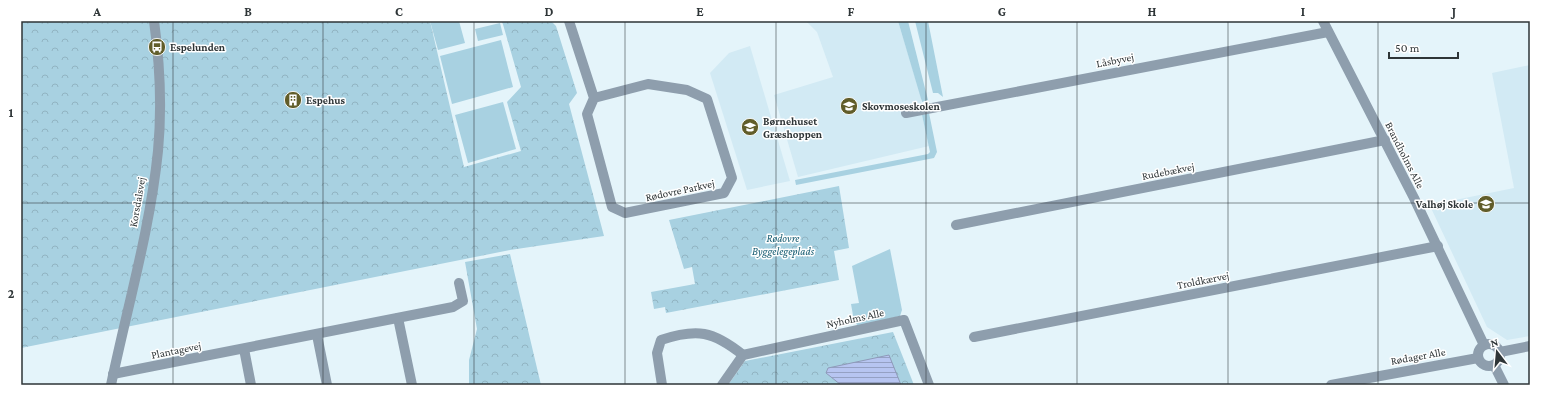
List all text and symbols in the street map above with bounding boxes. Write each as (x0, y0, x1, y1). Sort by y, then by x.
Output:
text: A (92, 4, 101, 19)
text: B (244, 4, 252, 19)
text: C (395, 4, 403, 19)
text: D (545, 4, 554, 19)
text: E (696, 4, 704, 19)
text: F (848, 4, 855, 19)
text: G (998, 4, 1006, 19)
text: H (1148, 4, 1157, 19)
text: I (1301, 4, 1305, 19)
text: J (1450, 4, 1456, 19)
scale bar (1389, 34, 1458, 60)
bus stop icon: Espelunden (147, 37, 167, 57)
place label: Espelunden (170, 41, 226, 53)
text: 50 m (1395, 41, 1420, 55)
street label: Låsbyvej (1095, 50, 1135, 71)
building icon: Espehus (283, 90, 303, 110)
place label: Espehus (306, 94, 345, 106)
school or university icon: Skovmoseskolen (839, 96, 859, 116)
place label: Skovmoseskolen (862, 100, 940, 112)
text: 1 (9, 105, 14, 120)
place label: Børnehuset Græshoppen (763, 115, 823, 140)
school or university icon: Børnehuset Græshoppen (740, 117, 760, 137)
street label: Brandholms Alle (1383, 120, 1427, 190)
street label: Rudebækvej (1141, 160, 1196, 183)
street label: Korsdalsvej (127, 176, 148, 228)
street label: Rødovre Parkvej (644, 177, 716, 204)
school or university icon: Valhøj Skole (1476, 194, 1496, 214)
place label: Valhøj Skole (1415, 198, 1473, 211)
park label: Rødovre Byggelegeplads (752, 232, 815, 258)
street label: Troldkærvej (1176, 269, 1231, 292)
text: 2 (8, 286, 15, 301)
street label: Nyholms Alle (825, 306, 885, 331)
north arrow (1477, 332, 1517, 372)
text: N (1489, 335, 1500, 349)
street label: Plantagevej (150, 339, 202, 362)
street label: Rødager Alle (1390, 345, 1447, 368)

